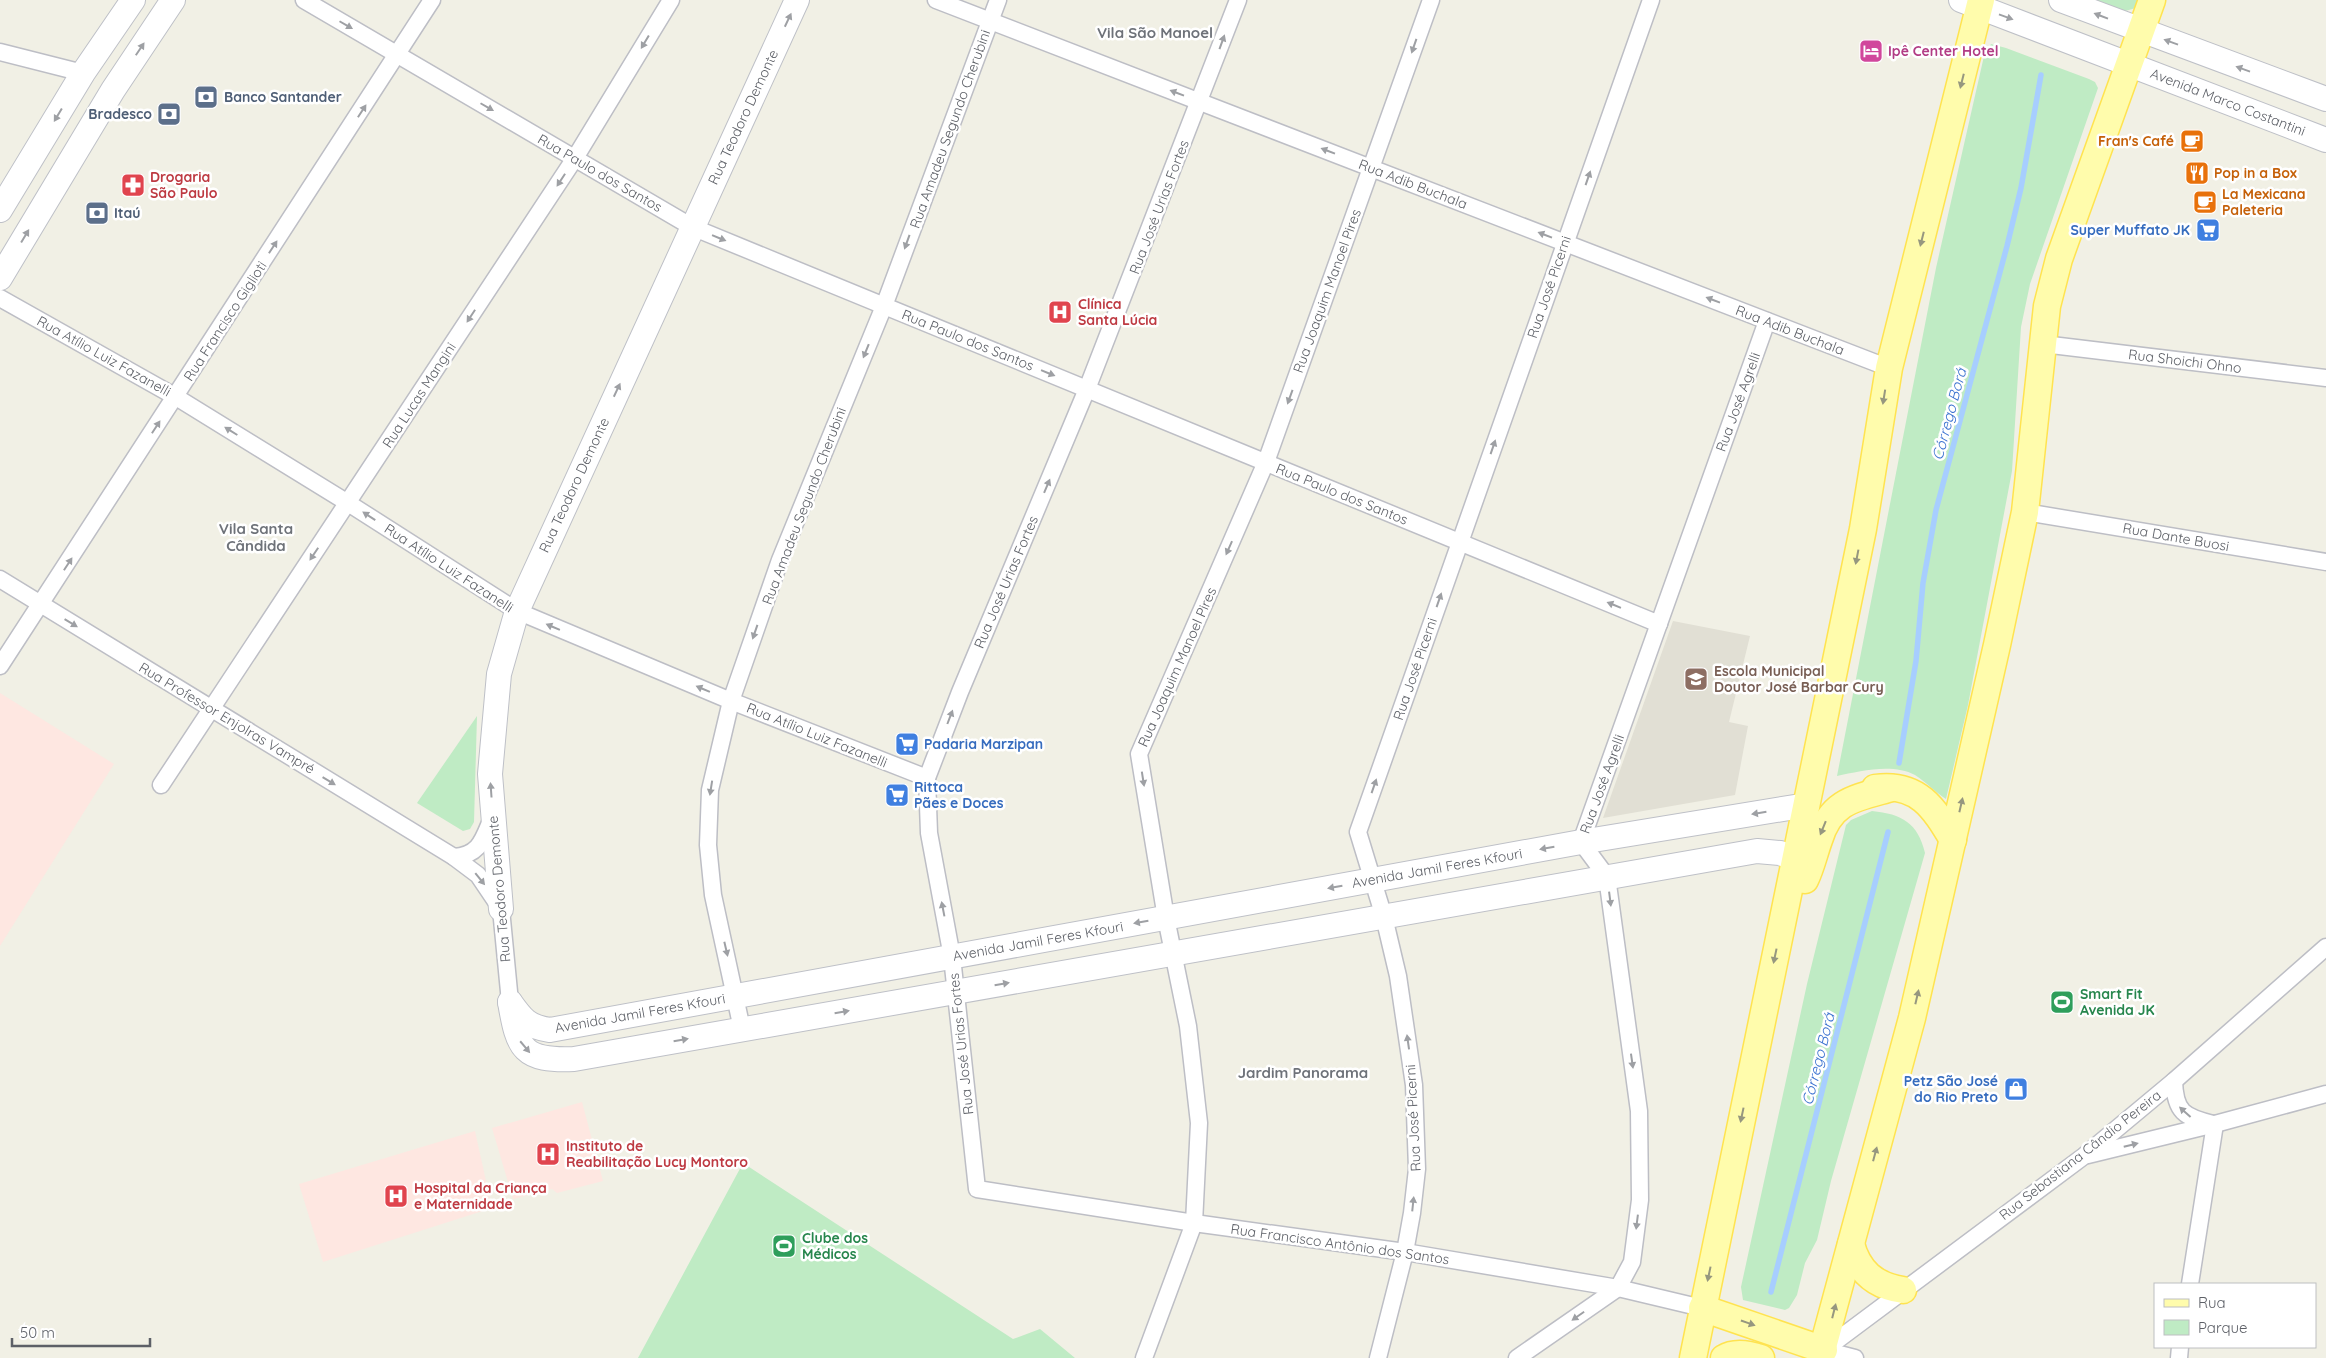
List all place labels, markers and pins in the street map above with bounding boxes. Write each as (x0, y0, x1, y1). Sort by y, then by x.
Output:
hotel icon: Ipê Center Hotel (1858, 38, 1884, 64)
place label: Ipê Center Hotel (1888, 42, 1999, 60)
bank icon: Banco Santander (193, 84, 219, 110)
place label: Banco Santander (224, 88, 342, 106)
bank icon: Bradesco (156, 101, 182, 127)
place label: Bradesco (88, 105, 152, 123)
cafe icon: Fran's Café (2179, 128, 2205, 154)
place label: Fran's Café (2098, 132, 2174, 150)
restaurant icon: Pop in a Box (2184, 160, 2210, 186)
place label: Pop in a Box (2214, 164, 2297, 182)
place label: Drogaria São Paulo (150, 168, 218, 202)
pharmacy icon: Drogaria São Paulo (120, 172, 146, 198)
place label: La Mexicana Paleteria (2222, 185, 2306, 219)
cafe icon: La Mexicana Paleteria (2192, 189, 2218, 215)
bank icon: Itaú (84, 200, 110, 226)
place label: Itaú (114, 204, 140, 222)
supermarket icon: Super Muffato JK (2195, 217, 2221, 243)
place label: Super Muffato JK (2070, 221, 2190, 239)
place label: Clínica Santa Lúcia (1078, 295, 1157, 329)
hospital icon: Clínica Santa Lúcia (1047, 299, 1073, 325)
place label: Escola Municipal Doutor José Barbar Cury (1714, 662, 1884, 696)
school or university icon: Escola Municipal Doutor José Barbar Cury (1683, 666, 1709, 692)
supermarket icon: Padaria Marzipan (894, 731, 920, 757)
place label: Padaria Marzipan (924, 735, 1043, 753)
place label: Rittoca Pães e Doces (914, 778, 1004, 812)
supermarket icon: Rittoca Pães e Doces (884, 782, 910, 808)
place label: Smart Fit Avenida JK (2080, 985, 2155, 1019)
sports icon: Smart Fit Avenida JK (2049, 989, 2075, 1015)
place label: Petz São José do Rio Preto (1904, 1072, 1998, 1106)
shop icon: Petz São José do Rio Preto (2003, 1076, 2029, 1102)
place label: Instituto de Reabilitação Lucy Montoro (566, 1137, 748, 1171)
hospital icon: Instituto de Reabilitação Lucy Montoro (535, 1141, 561, 1167)
place label: Hospital da Criança e Maternidade (414, 1179, 547, 1213)
hospital icon: Hospital da Criança e Maternidade (383, 1183, 409, 1209)
place label: Clube dos Médicos (802, 1229, 868, 1263)
sports icon: Clube dos Médicos (771, 1233, 797, 1259)

